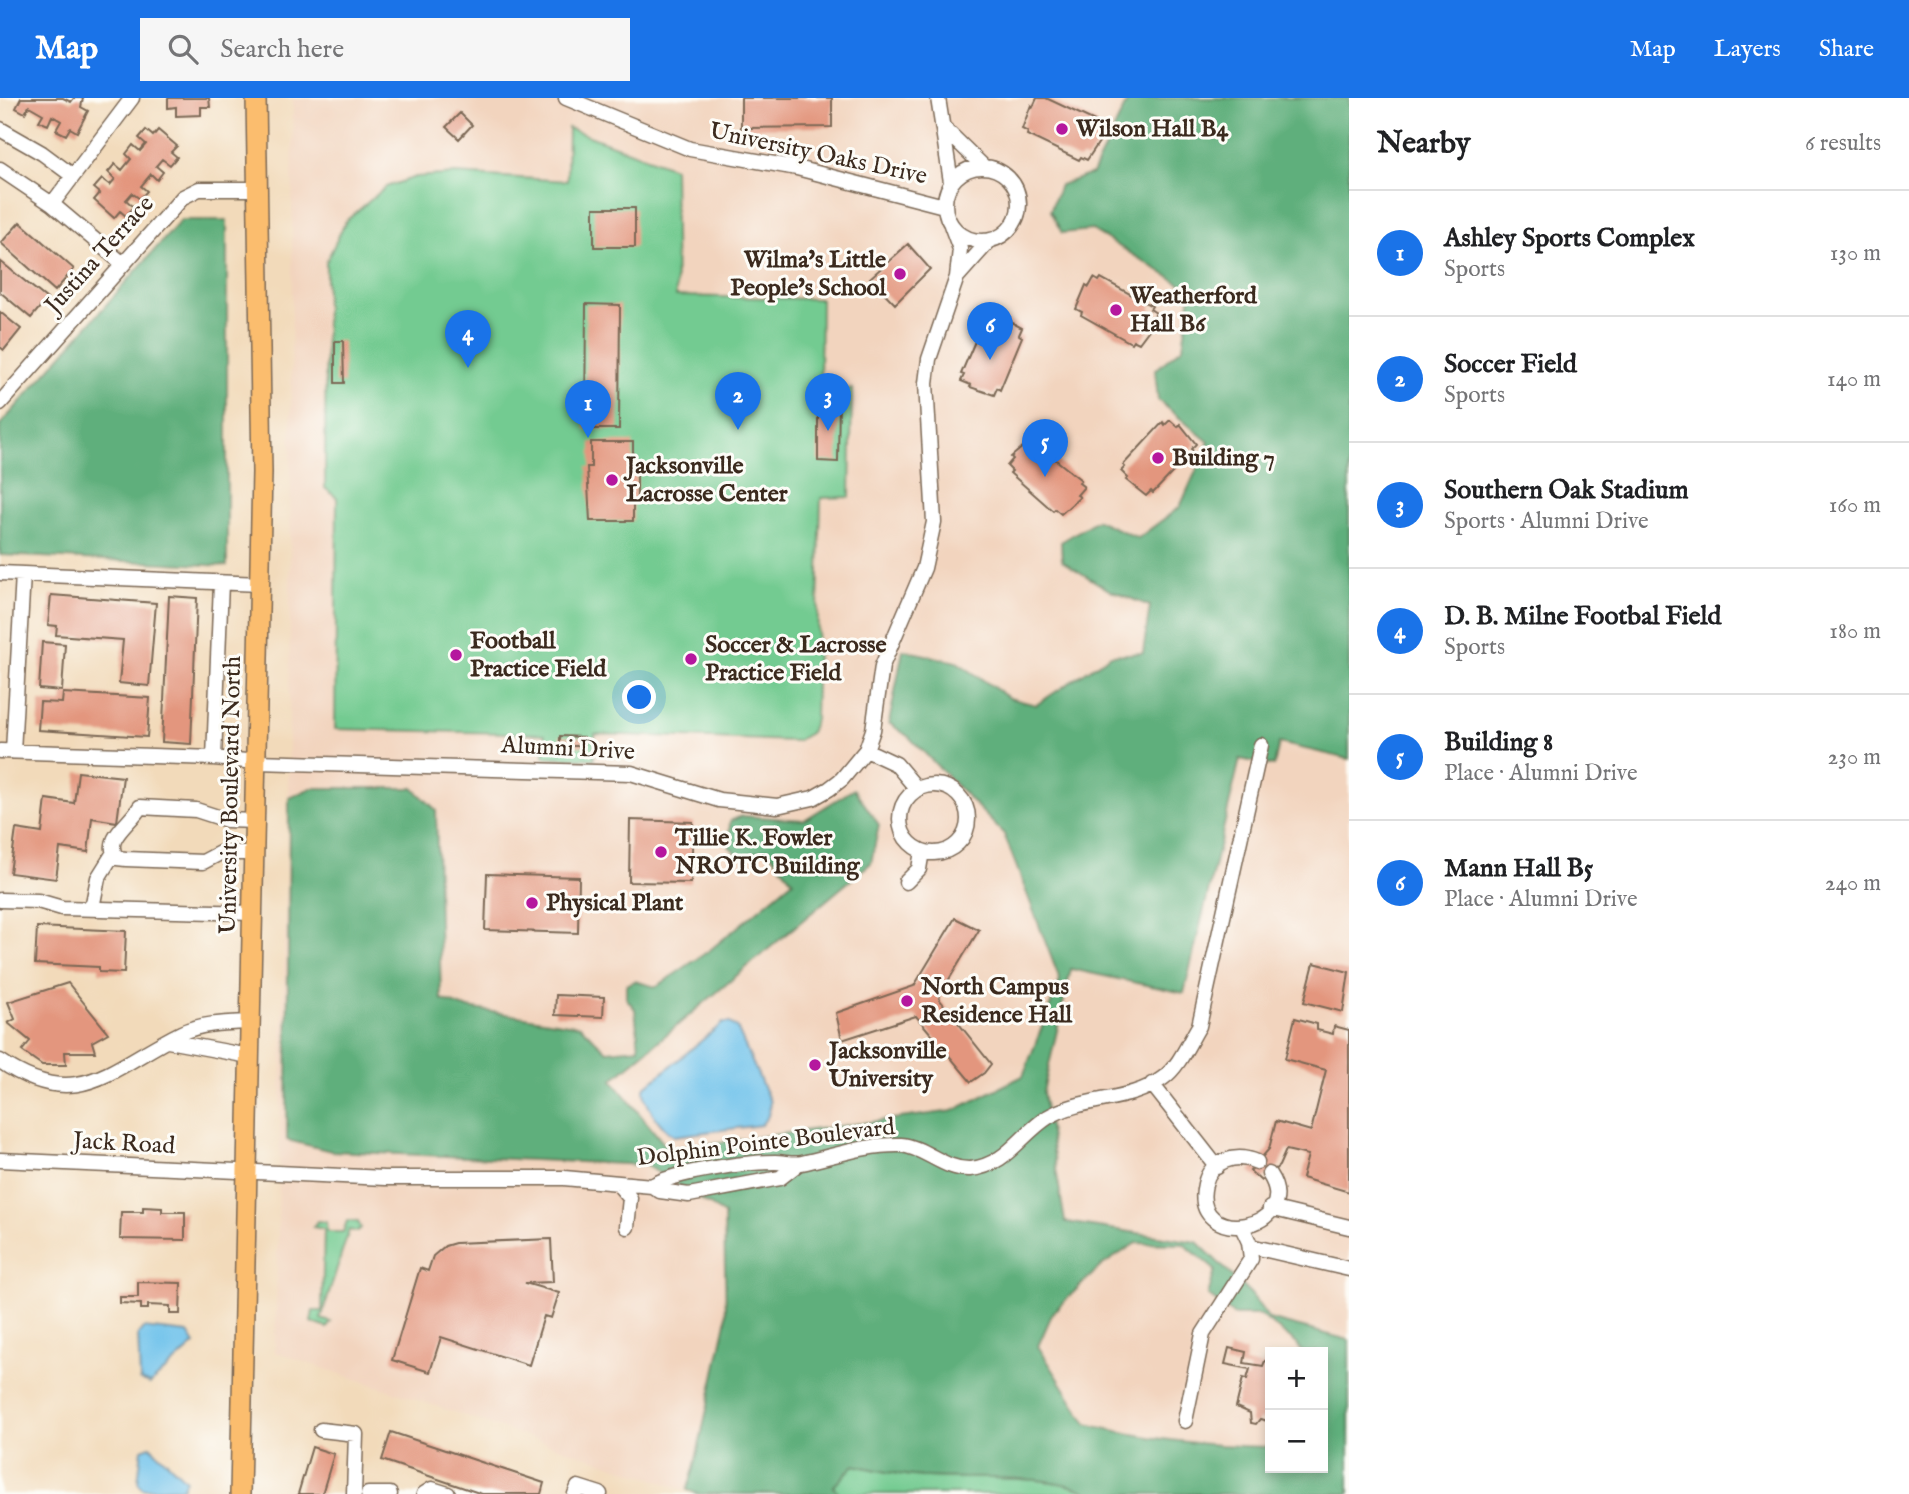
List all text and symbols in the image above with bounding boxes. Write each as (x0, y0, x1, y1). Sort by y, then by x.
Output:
search box (140, 18, 630, 81)
text: Map (35, 28, 98, 70)
icon: search (164, 30, 202, 68)
text: Search here (220, 33, 344, 66)
text: Map (1630, 34, 1676, 65)
text: Layers (1714, 34, 1781, 65)
text: Share (1819, 34, 1874, 65)
place label: Wilson Hall B4 (1075, 114, 1229, 145)
street label: University Oaks Drive (706, 116, 930, 192)
marker: Wilson Hall B4 (1054, 121, 1070, 137)
text: Nearby (1377, 125, 1470, 163)
text: 6 results (1805, 129, 1881, 158)
street label: Justina Terrace (37, 189, 161, 323)
text: Ashley Sports Complex (1444, 222, 1695, 255)
text: 1 (1396, 239, 1404, 268)
text: 130 m (1830, 239, 1881, 268)
place label: Wilma's Little People's School (730, 245, 886, 304)
text: Sports (1444, 255, 1505, 284)
marker: Wilma's Little People's School (892, 266, 908, 282)
place label: Weatherford Hall B6 (1129, 281, 1258, 340)
pin: 6 (967, 302, 1013, 360)
marker: Weatherford Hall B6 (1108, 302, 1124, 318)
pin: 4 (445, 310, 491, 368)
text: Soccer Field (1444, 348, 1577, 381)
text: 2 (1395, 365, 1405, 394)
text: 140 m (1827, 365, 1881, 394)
pin: 2 (715, 372, 761, 430)
pin: 3 (805, 373, 851, 431)
pin: 1 (565, 380, 611, 438)
text: Sports (1444, 381, 1505, 410)
pin: 5 (1022, 419, 1068, 477)
place label: Building 7 (1172, 443, 1275, 474)
marker: Building 7 (1150, 450, 1166, 466)
place label: Jacksonville Lacrosse Center (623, 451, 788, 510)
marker: Jacksonville Lacrosse Center (604, 472, 620, 488)
text: Southern Oak Stadium (1444, 474, 1689, 507)
text: 3 (1396, 491, 1404, 520)
text: 160 m (1829, 491, 1881, 520)
text: Sports · Alumni Drive (1444, 507, 1649, 536)
text: D. B. Milne Footbal Field (1444, 600, 1721, 633)
text: 4 (1394, 617, 1406, 646)
text: 180 m (1829, 617, 1881, 646)
place label: Football Practice Field (470, 626, 608, 685)
place label: Soccer & Lacrosse Practice Field (705, 630, 887, 689)
text: Sports (1444, 633, 1505, 662)
marker: Football Practice Field (448, 647, 464, 663)
marker: Soccer & Lacrosse Practice Field (683, 651, 699, 667)
street label: University Boulevard North (213, 655, 249, 934)
your location (622, 680, 656, 714)
text: Building 8 (1444, 726, 1553, 759)
street label: Alumni Drive (499, 730, 636, 768)
text: 5 (1396, 743, 1404, 772)
text: 230 m (1828, 743, 1881, 772)
text: Place · Alumni Drive (1444, 759, 1638, 788)
place label: Tillie K. Fowler NROTC Building (674, 823, 861, 882)
marker: Tillie K. Fowler NROTC Building (653, 844, 669, 860)
text: Mann Hall B5 (1444, 852, 1593, 885)
text: 6 (1395, 869, 1405, 898)
text: 240 m (1825, 869, 1881, 898)
text: Place · Alumni Drive (1444, 885, 1638, 914)
place label: Physical Plant (546, 888, 684, 919)
marker: Physical Plant (524, 895, 540, 911)
place label: North Campus Residence Hall (920, 972, 1073, 1031)
marker: North Campus Residence Hall (899, 993, 915, 1009)
place label: Jacksonville University (826, 1036, 947, 1095)
marker: Jacksonville University (807, 1057, 823, 1073)
street label: Dolphin Pointe Boulevard (635, 1112, 897, 1174)
street label: Jack Road (69, 1126, 176, 1162)
map controls (1265, 1347, 1328, 1473)
button: + (1265, 1347, 1328, 1410)
button: − (1265, 1410, 1328, 1473)

